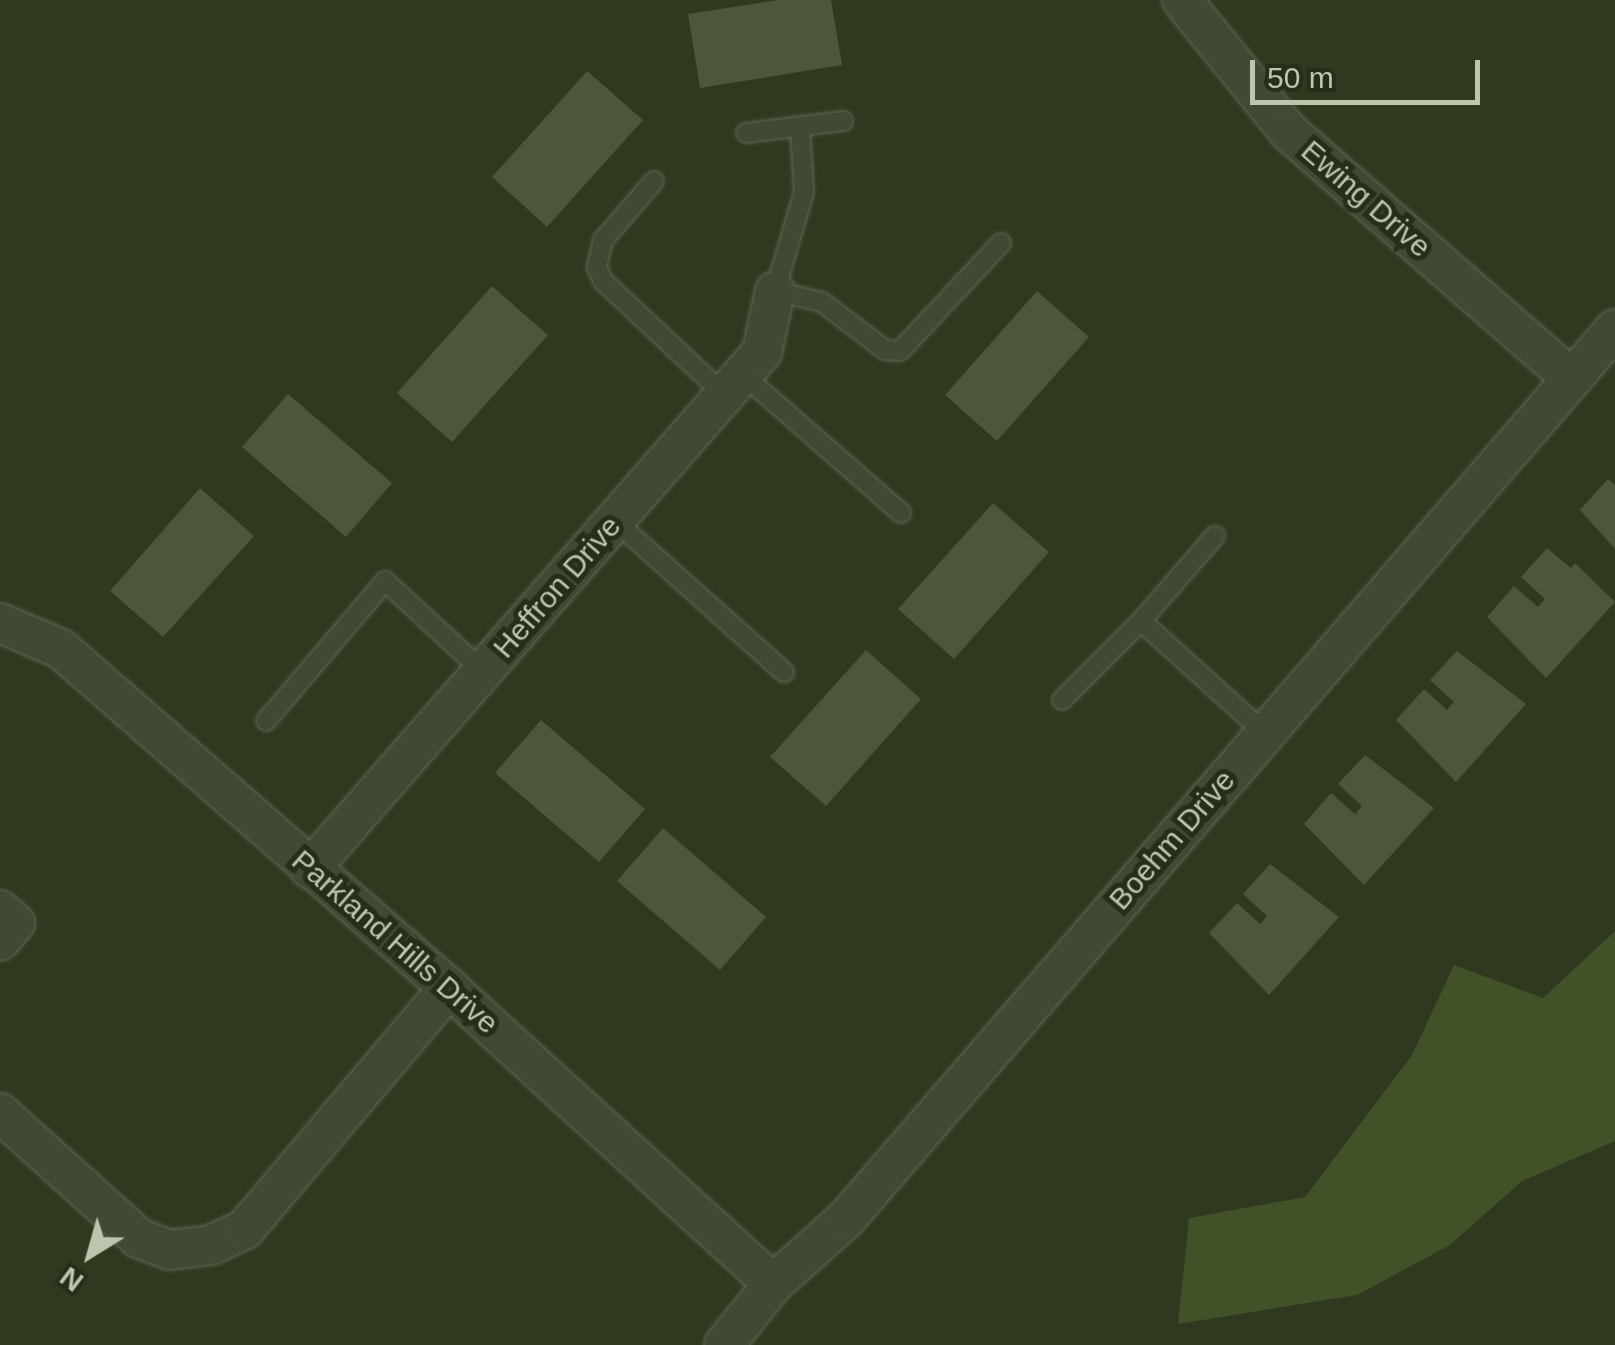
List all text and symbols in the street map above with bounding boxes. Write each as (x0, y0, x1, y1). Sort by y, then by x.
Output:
scale bar (1255, 40, 1485, 102)
text: 50 m (1267, 61, 1334, 94)
street label: Ewing Drive (1294, 133, 1438, 265)
street label: Heffron Drive (486, 509, 628, 665)
street label: Boehm Drive (1102, 763, 1242, 917)
street label: Parkland Hills Drive (284, 843, 506, 1041)
north arrow (40, 1205, 140, 1305)
text: N (54, 1261, 89, 1298)

